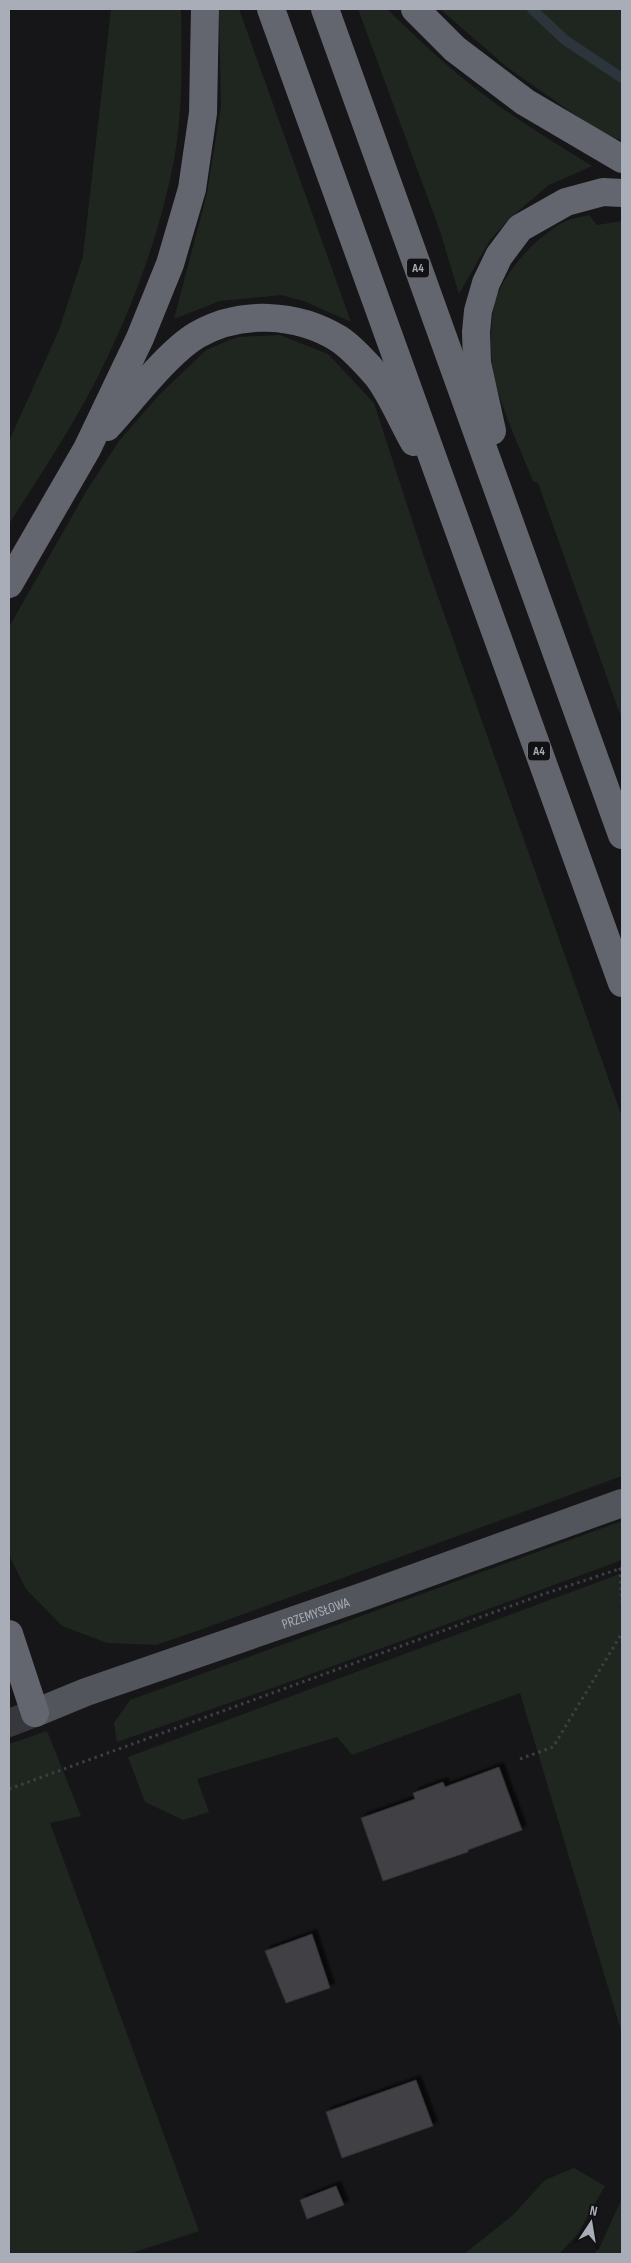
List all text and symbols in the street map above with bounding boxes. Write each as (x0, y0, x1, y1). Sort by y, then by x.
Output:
road number: A4 (407, 258, 429, 278)
road number: A4 (528, 741, 550, 760)
street label: PRZEMYSŁOWA (280, 1593, 353, 1633)
north arrow (566, 2198, 616, 2248)
text: N (588, 2202, 599, 2220)

